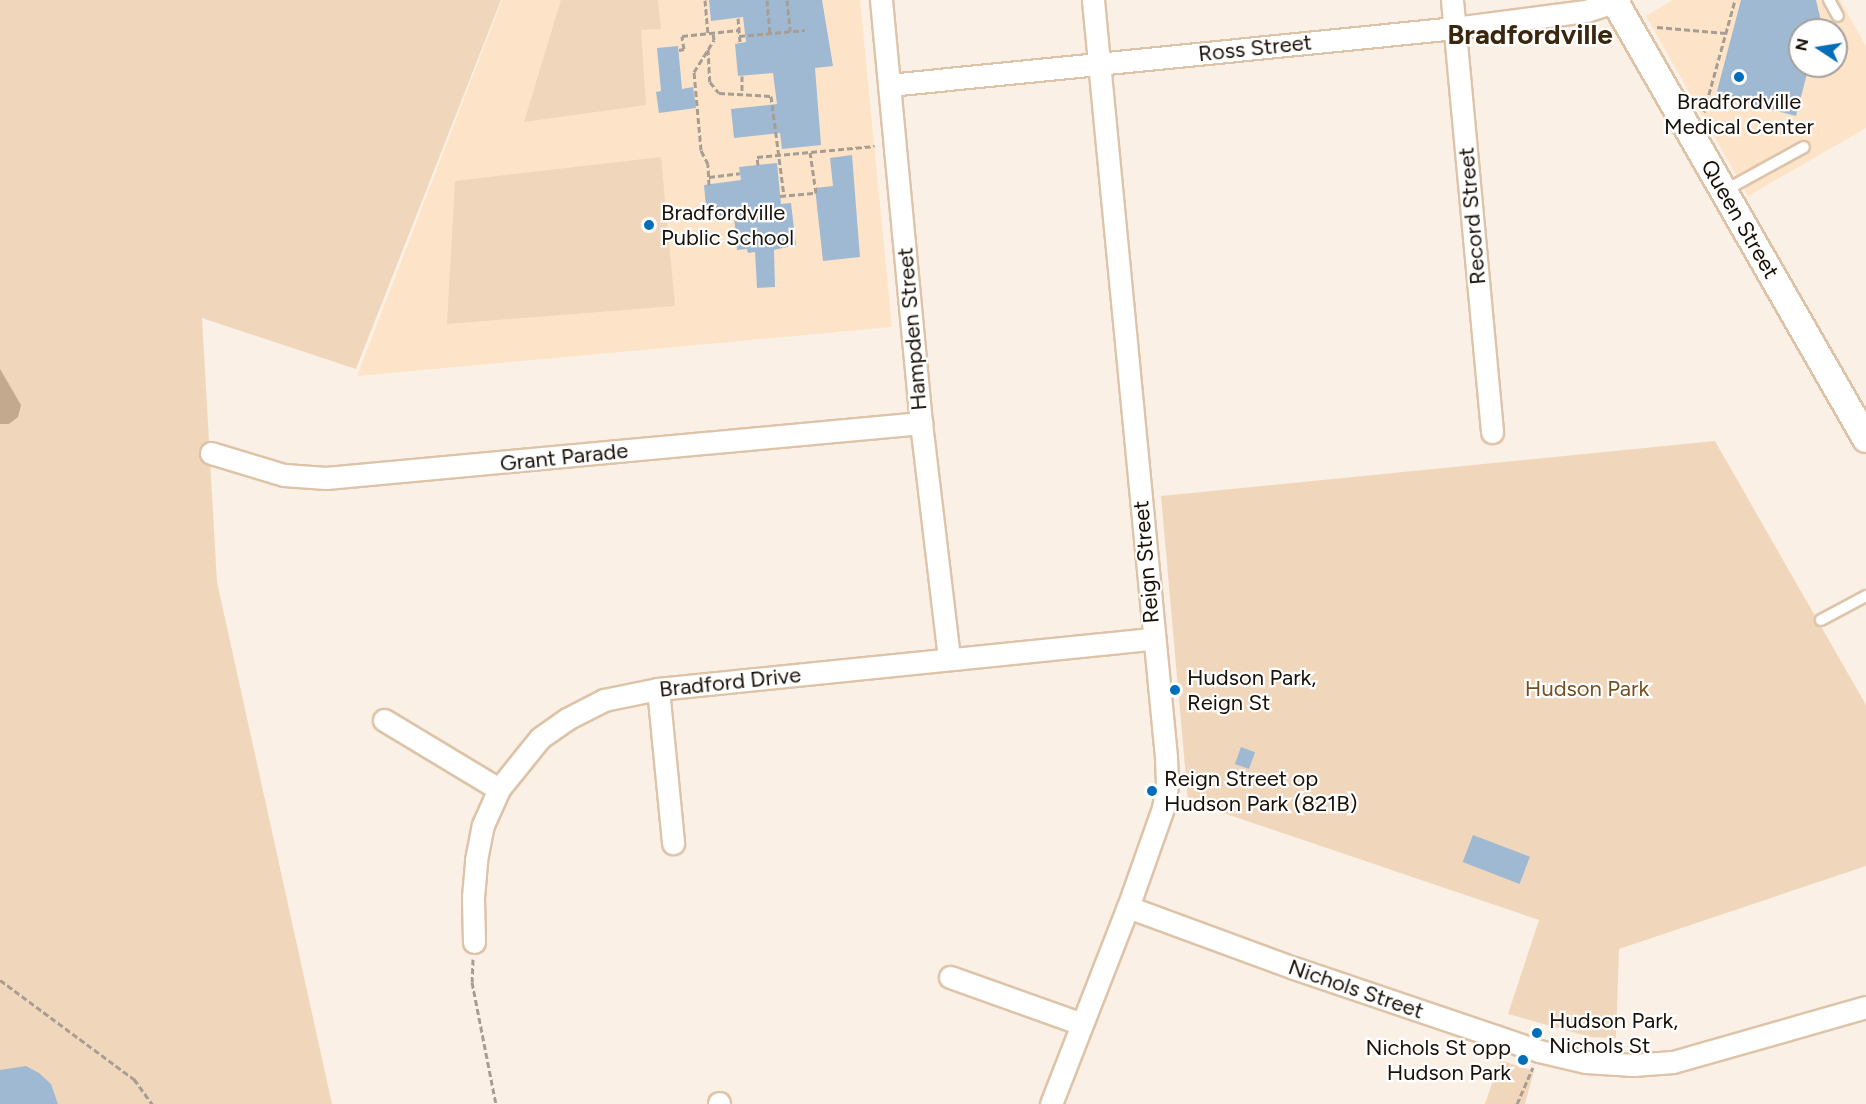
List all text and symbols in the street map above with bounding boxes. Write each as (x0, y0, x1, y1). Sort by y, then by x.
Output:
district label: Bradfordville (1447, 17, 1613, 51)
north arrow (1788, 18, 1848, 78)
street label: Ross Street (1197, 29, 1313, 67)
text: N (1791, 37, 1812, 53)
marker: Bradfordville Medical Center (1730, 68, 1748, 86)
place label: Bradfordville Medical Center (1664, 88, 1814, 140)
street label: Record Street (1453, 146, 1491, 286)
street label: Queen Street (1695, 155, 1785, 283)
place label: Bradfordville Public School (661, 199, 794, 250)
marker: Bradfordville Public School (642, 218, 656, 232)
street label: Hampden Street (892, 246, 932, 412)
street label: Grant Parade (499, 437, 629, 477)
street label: Reign Street (1127, 500, 1165, 624)
street label: Bradford Drive (658, 661, 802, 703)
place label: Hudson Park, Reign St (1187, 664, 1316, 716)
park label: Hudson Park (1525, 676, 1649, 702)
marker: Hudson Park, Reign St (1168, 683, 1182, 697)
place label: Reign Street op Hudson Park (821B) (1164, 765, 1358, 816)
marker: Reign Street op Hudson Park (821B) (1145, 784, 1159, 798)
street label: Nichols Street (1285, 954, 1427, 1024)
place label: Hudson Park, Nichols St (1549, 1007, 1678, 1058)
marker: Hudson Park, Nichols St (1530, 1026, 1544, 1040)
place label: Nichols St opp Hudson Park (1365, 1034, 1511, 1086)
marker: Nichols St opp Hudson Park (1516, 1053, 1530, 1067)

